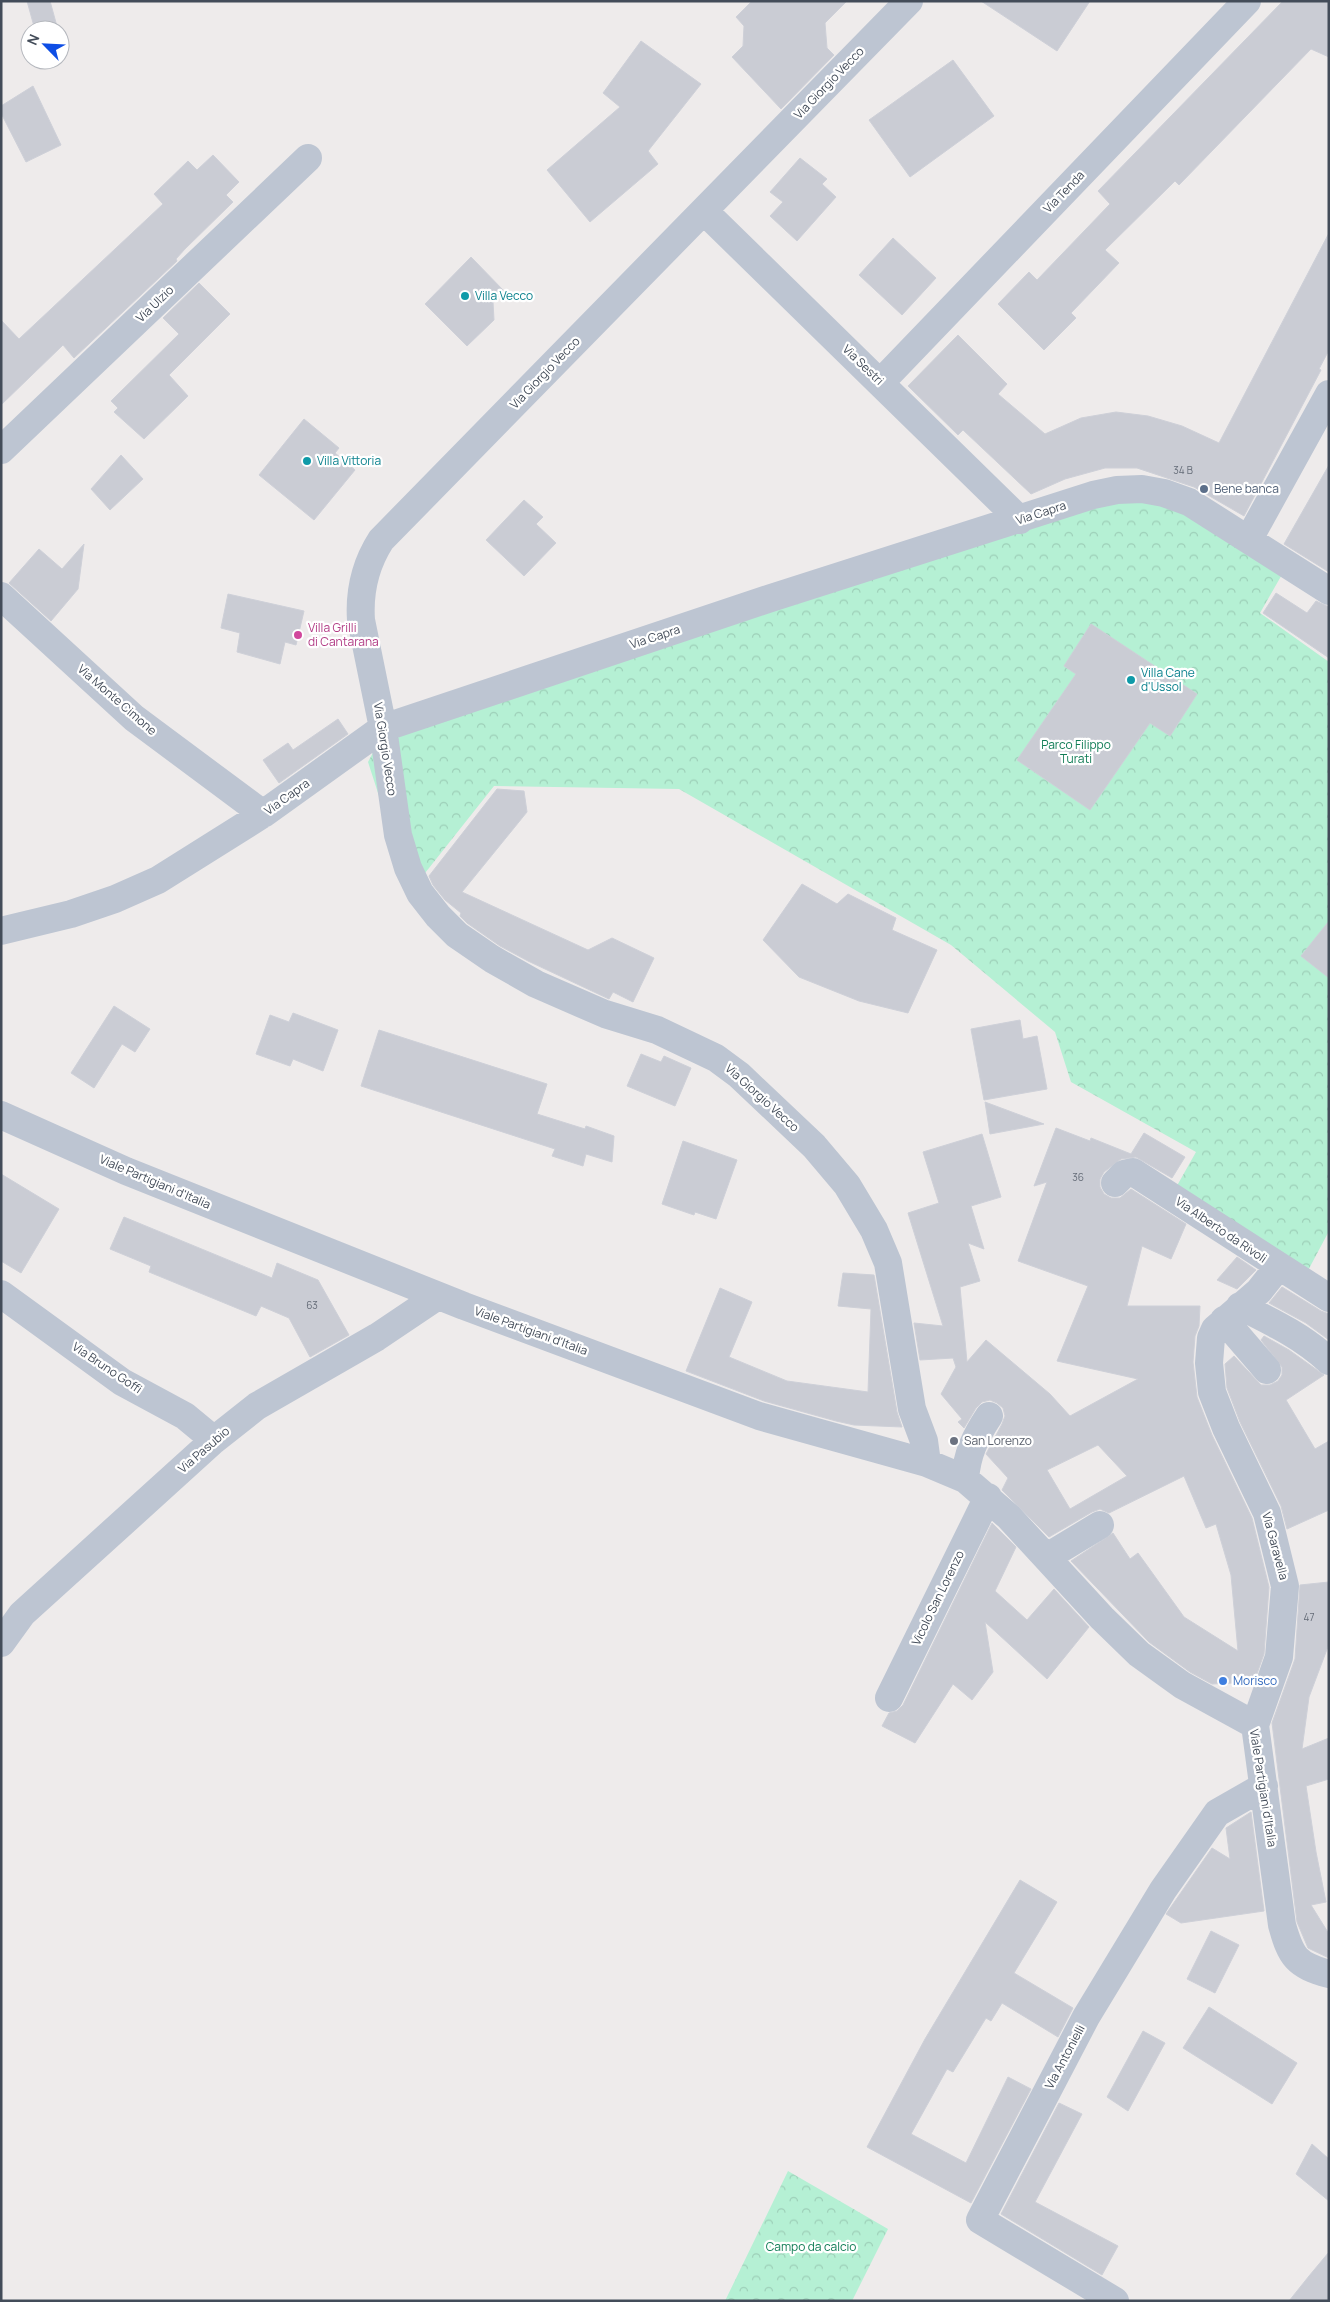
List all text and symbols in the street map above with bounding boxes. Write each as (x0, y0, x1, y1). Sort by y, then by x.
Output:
north arrow (20, 20, 70, 70)
text: N (22, 31, 43, 48)
street label: Via Giorgio Vecco (790, 43, 868, 122)
street label: Via Tenda (1039, 167, 1088, 217)
street label: Via Ulzio (132, 281, 177, 326)
place label: Villa Vecco (475, 287, 533, 304)
marker: Villa Vecco (459, 290, 471, 302)
street label: Via Giorgio Vecco (506, 333, 584, 412)
street label: Via Sestri (839, 341, 888, 389)
place label: Villa Vittoria (317, 452, 381, 469)
marker: Villa Vittoria (301, 455, 313, 467)
house number: 34 B (1173, 463, 1193, 477)
place label: Bene banca (1214, 480, 1279, 497)
marker: Bene banca (1198, 483, 1210, 495)
street label: Via Capra (1013, 496, 1068, 529)
place label: Villa Grilli di Cantarana (308, 619, 379, 650)
street label: Via Capra (627, 620, 682, 653)
marker: Villa Grilli di Cantarana (292, 629, 304, 641)
street label: Via Monte Cimone (74, 660, 161, 739)
place label: Villa Cane d'Ussol (1141, 664, 1195, 695)
marker: Villa Cane d'Ussol (1125, 674, 1137, 686)
street label: Via Giorgio Vecco (370, 701, 401, 797)
park label: Parco Filippo Turati (1041, 736, 1111, 767)
street label: Via Capra (261, 774, 313, 819)
street label: Via Giorgio Vecco (722, 1060, 803, 1135)
street label: Viale Partigiani d'Italia (97, 1150, 213, 1213)
house number: 36 (1072, 1170, 1084, 1184)
street label: Via Alberto da Rivoli (1172, 1193, 1270, 1267)
house number: 63 (306, 1298, 318, 1312)
street label: Viale Partigiani d'Italia (472, 1302, 590, 1359)
street label: Via Bruno Goffi (69, 1338, 146, 1397)
street label: Via Pasubio (174, 1423, 233, 1477)
place label: San Lorenzo (964, 1432, 1032, 1449)
marker: San Lorenzo (948, 1435, 960, 1447)
street label: Via Garavella (1258, 1510, 1293, 1582)
street label: Vicolo San Lorenzo (907, 1547, 968, 1648)
house number: 47 (1304, 1610, 1314, 1624)
place label: Morisco (1233, 1672, 1277, 1689)
marker: Morisco (1217, 1675, 1229, 1687)
street label: Viale Partigiani d'Italia (1246, 1728, 1281, 1848)
street label: Via Antonielli (1040, 2022, 1089, 2092)
park label: Campo da calcio (766, 2238, 856, 2255)

